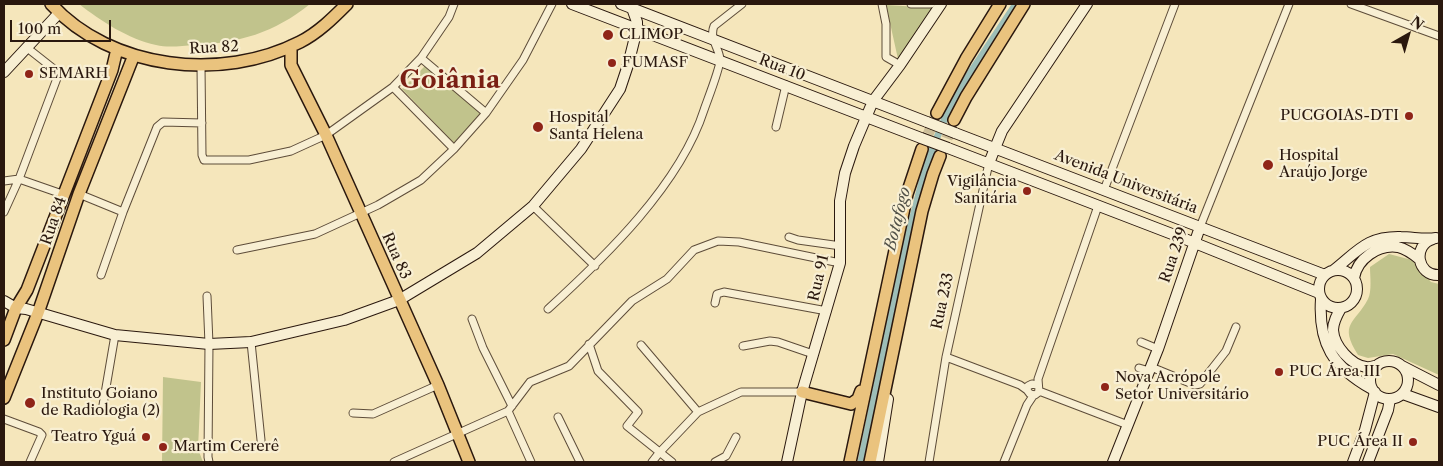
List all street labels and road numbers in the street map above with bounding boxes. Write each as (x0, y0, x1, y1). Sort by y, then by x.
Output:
street label: Rua 82 (189, 38, 239, 58)
street label: Rua 10 (756, 51, 808, 85)
street label: Avenida Universitária (1052, 146, 1200, 218)
street label: Rua 84 (37, 195, 71, 247)
street label: Rua 239 (1156, 225, 1192, 285)
street label: Rua 83 (378, 230, 414, 282)
street label: Rua 91 (805, 253, 833, 303)
street label: Rua 233 (928, 271, 958, 331)

